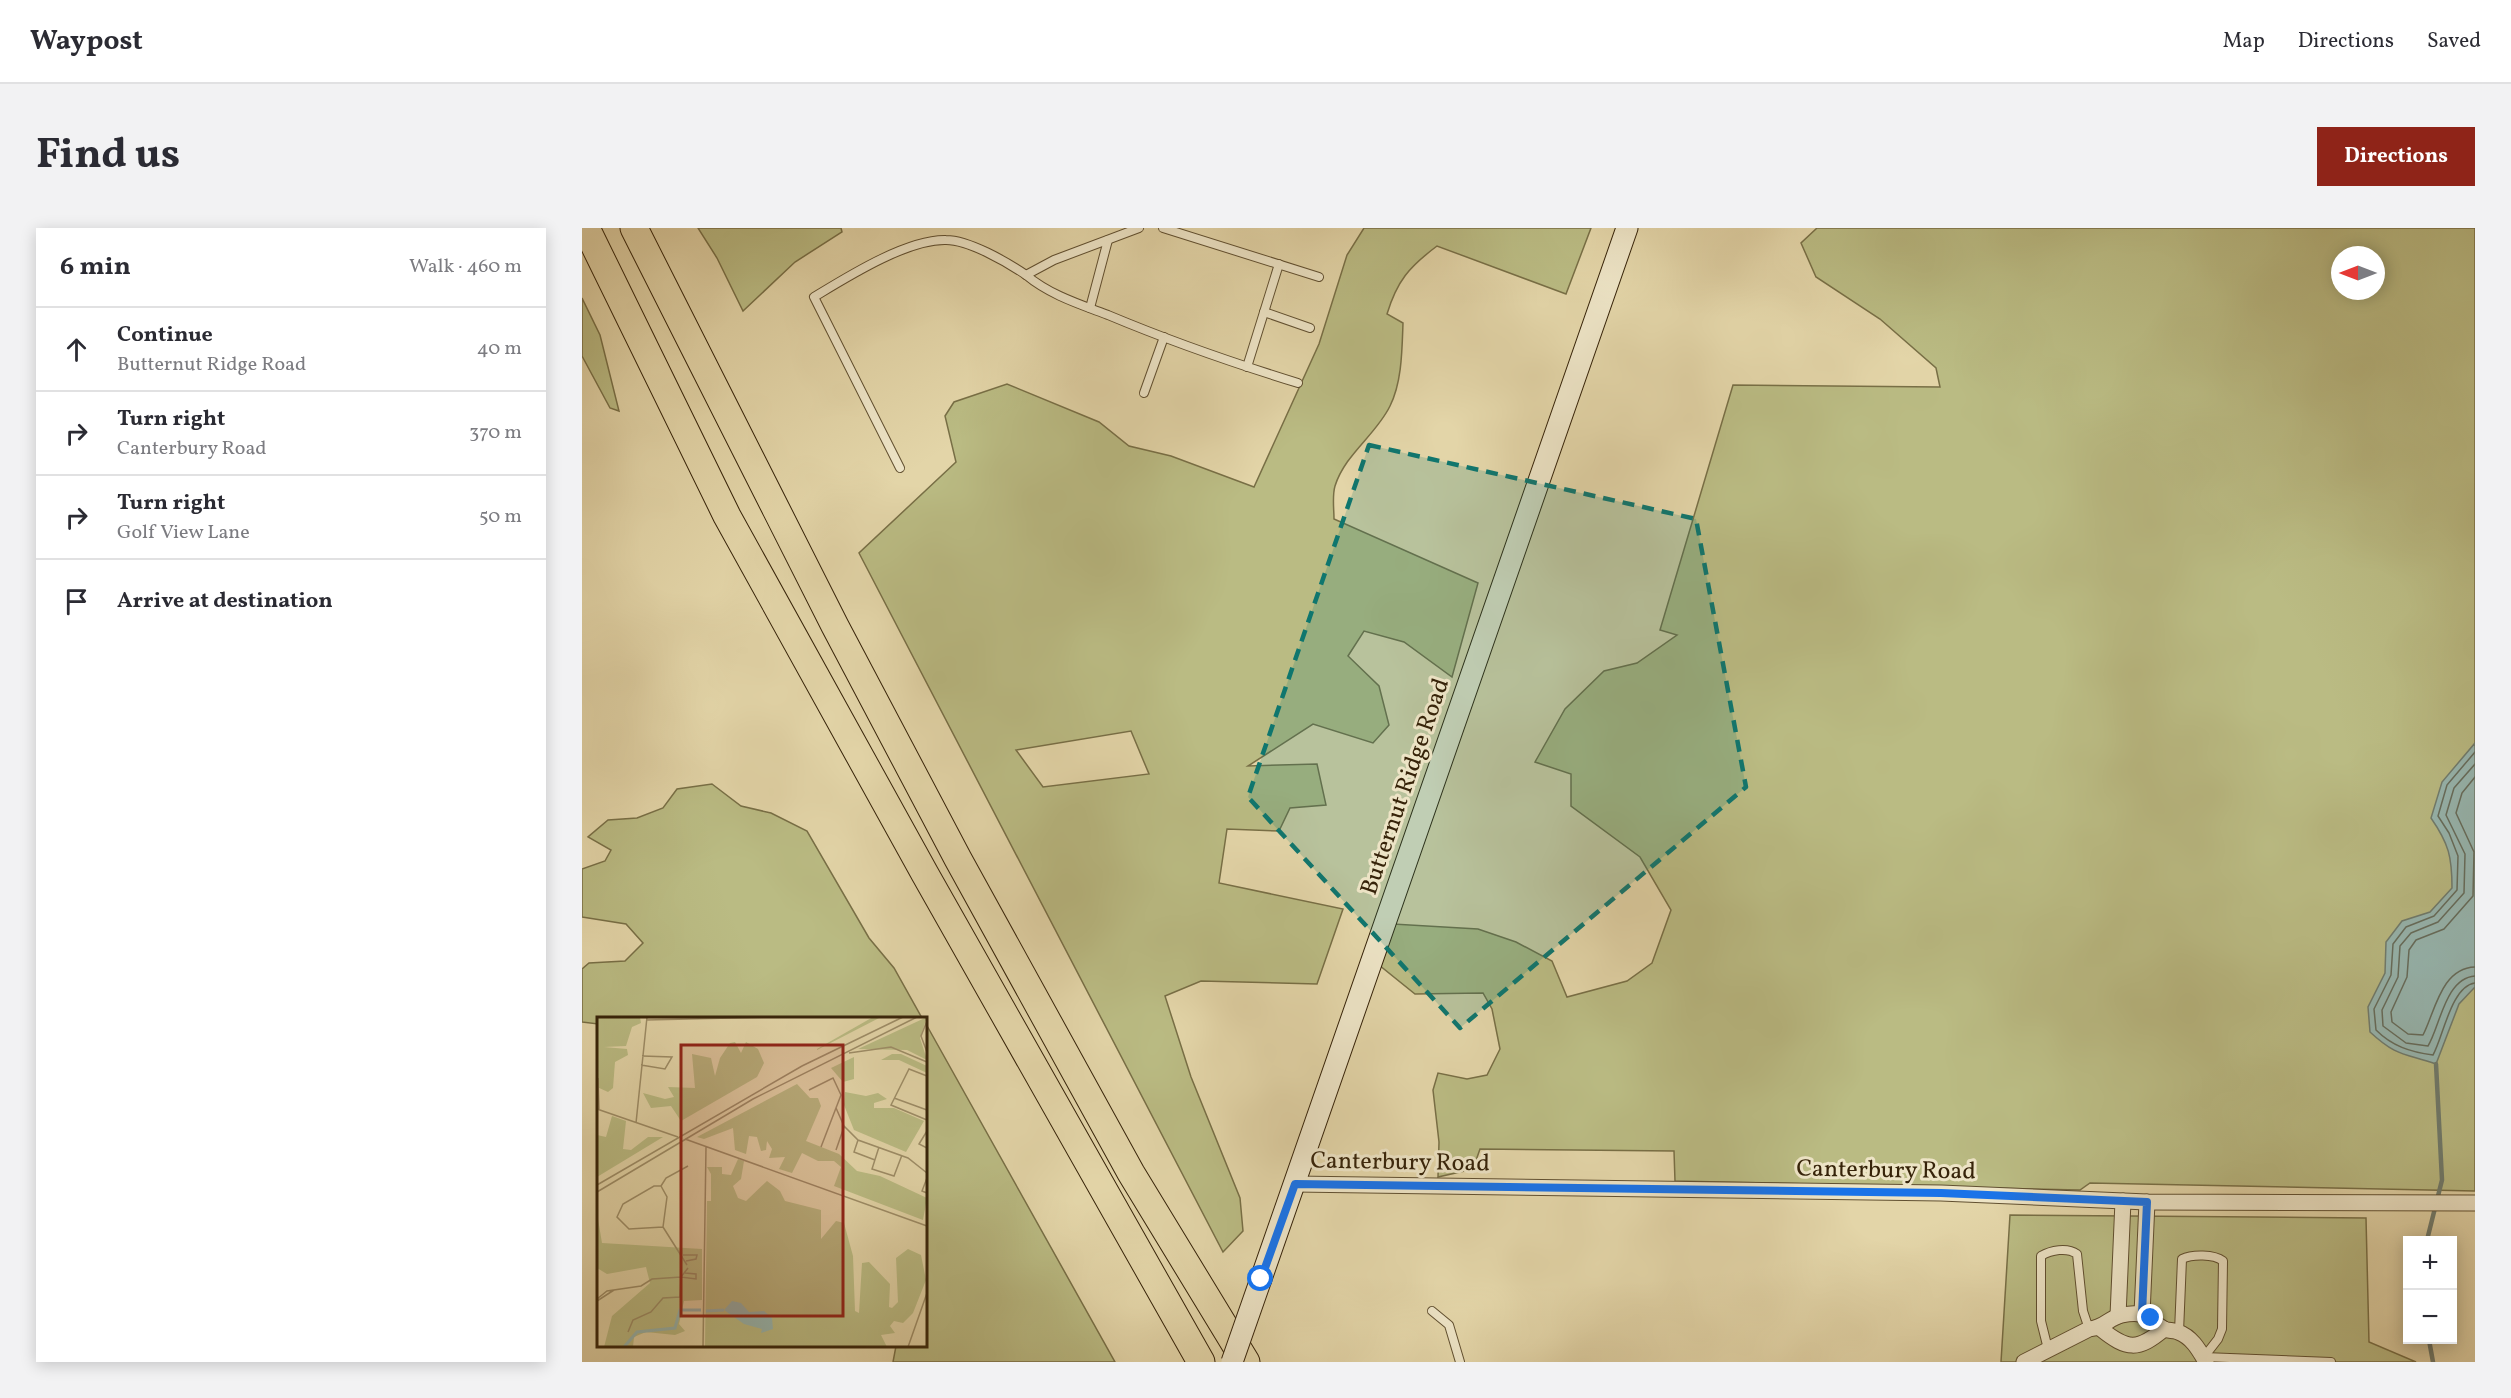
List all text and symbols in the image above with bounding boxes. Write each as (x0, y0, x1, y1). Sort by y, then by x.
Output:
text: Waypost (30, 22, 143, 61)
text: Map (2223, 27, 2265, 56)
text: Directions (2298, 27, 2394, 56)
text: Saved (2427, 27, 2481, 56)
text: Find us (36, 127, 180, 186)
button: Directions (2317, 127, 2475, 186)
north arrow (2331, 246, 2385, 300)
text: 6 min (60, 249, 131, 285)
text: Walk · 460 m (409, 253, 522, 281)
text: Continue (117, 320, 213, 351)
icon: ahead (60, 333, 93, 366)
text: 40 m (477, 335, 522, 363)
text: Butternut Ridge Road (117, 351, 306, 379)
text: Turn right (117, 404, 225, 435)
icon: right (60, 417, 93, 450)
text: 370 m (469, 419, 522, 447)
text: Canterbury Road (117, 435, 267, 463)
text: Turn right (117, 488, 225, 519)
icon: right (60, 501, 93, 534)
text: 50 m (479, 503, 522, 531)
text: Golf View Lane (117, 519, 250, 547)
icon: arrive (60, 585, 93, 618)
text: Arrive at destination (117, 586, 333, 617)
street label: Butternut Ridge Road (1353, 674, 1459, 900)
inset map (597, 1017, 927, 1347)
street label: Canterbury Road (1310, 1144, 1490, 1182)
street label: Canterbury Road (1796, 1152, 1976, 1190)
map controls (2403, 1236, 2457, 1344)
button: + (2403, 1236, 2457, 1290)
route start (1247, 1265, 1273, 1291)
button: − (2403, 1290, 2457, 1344)
route end (2137, 1304, 2163, 1330)

